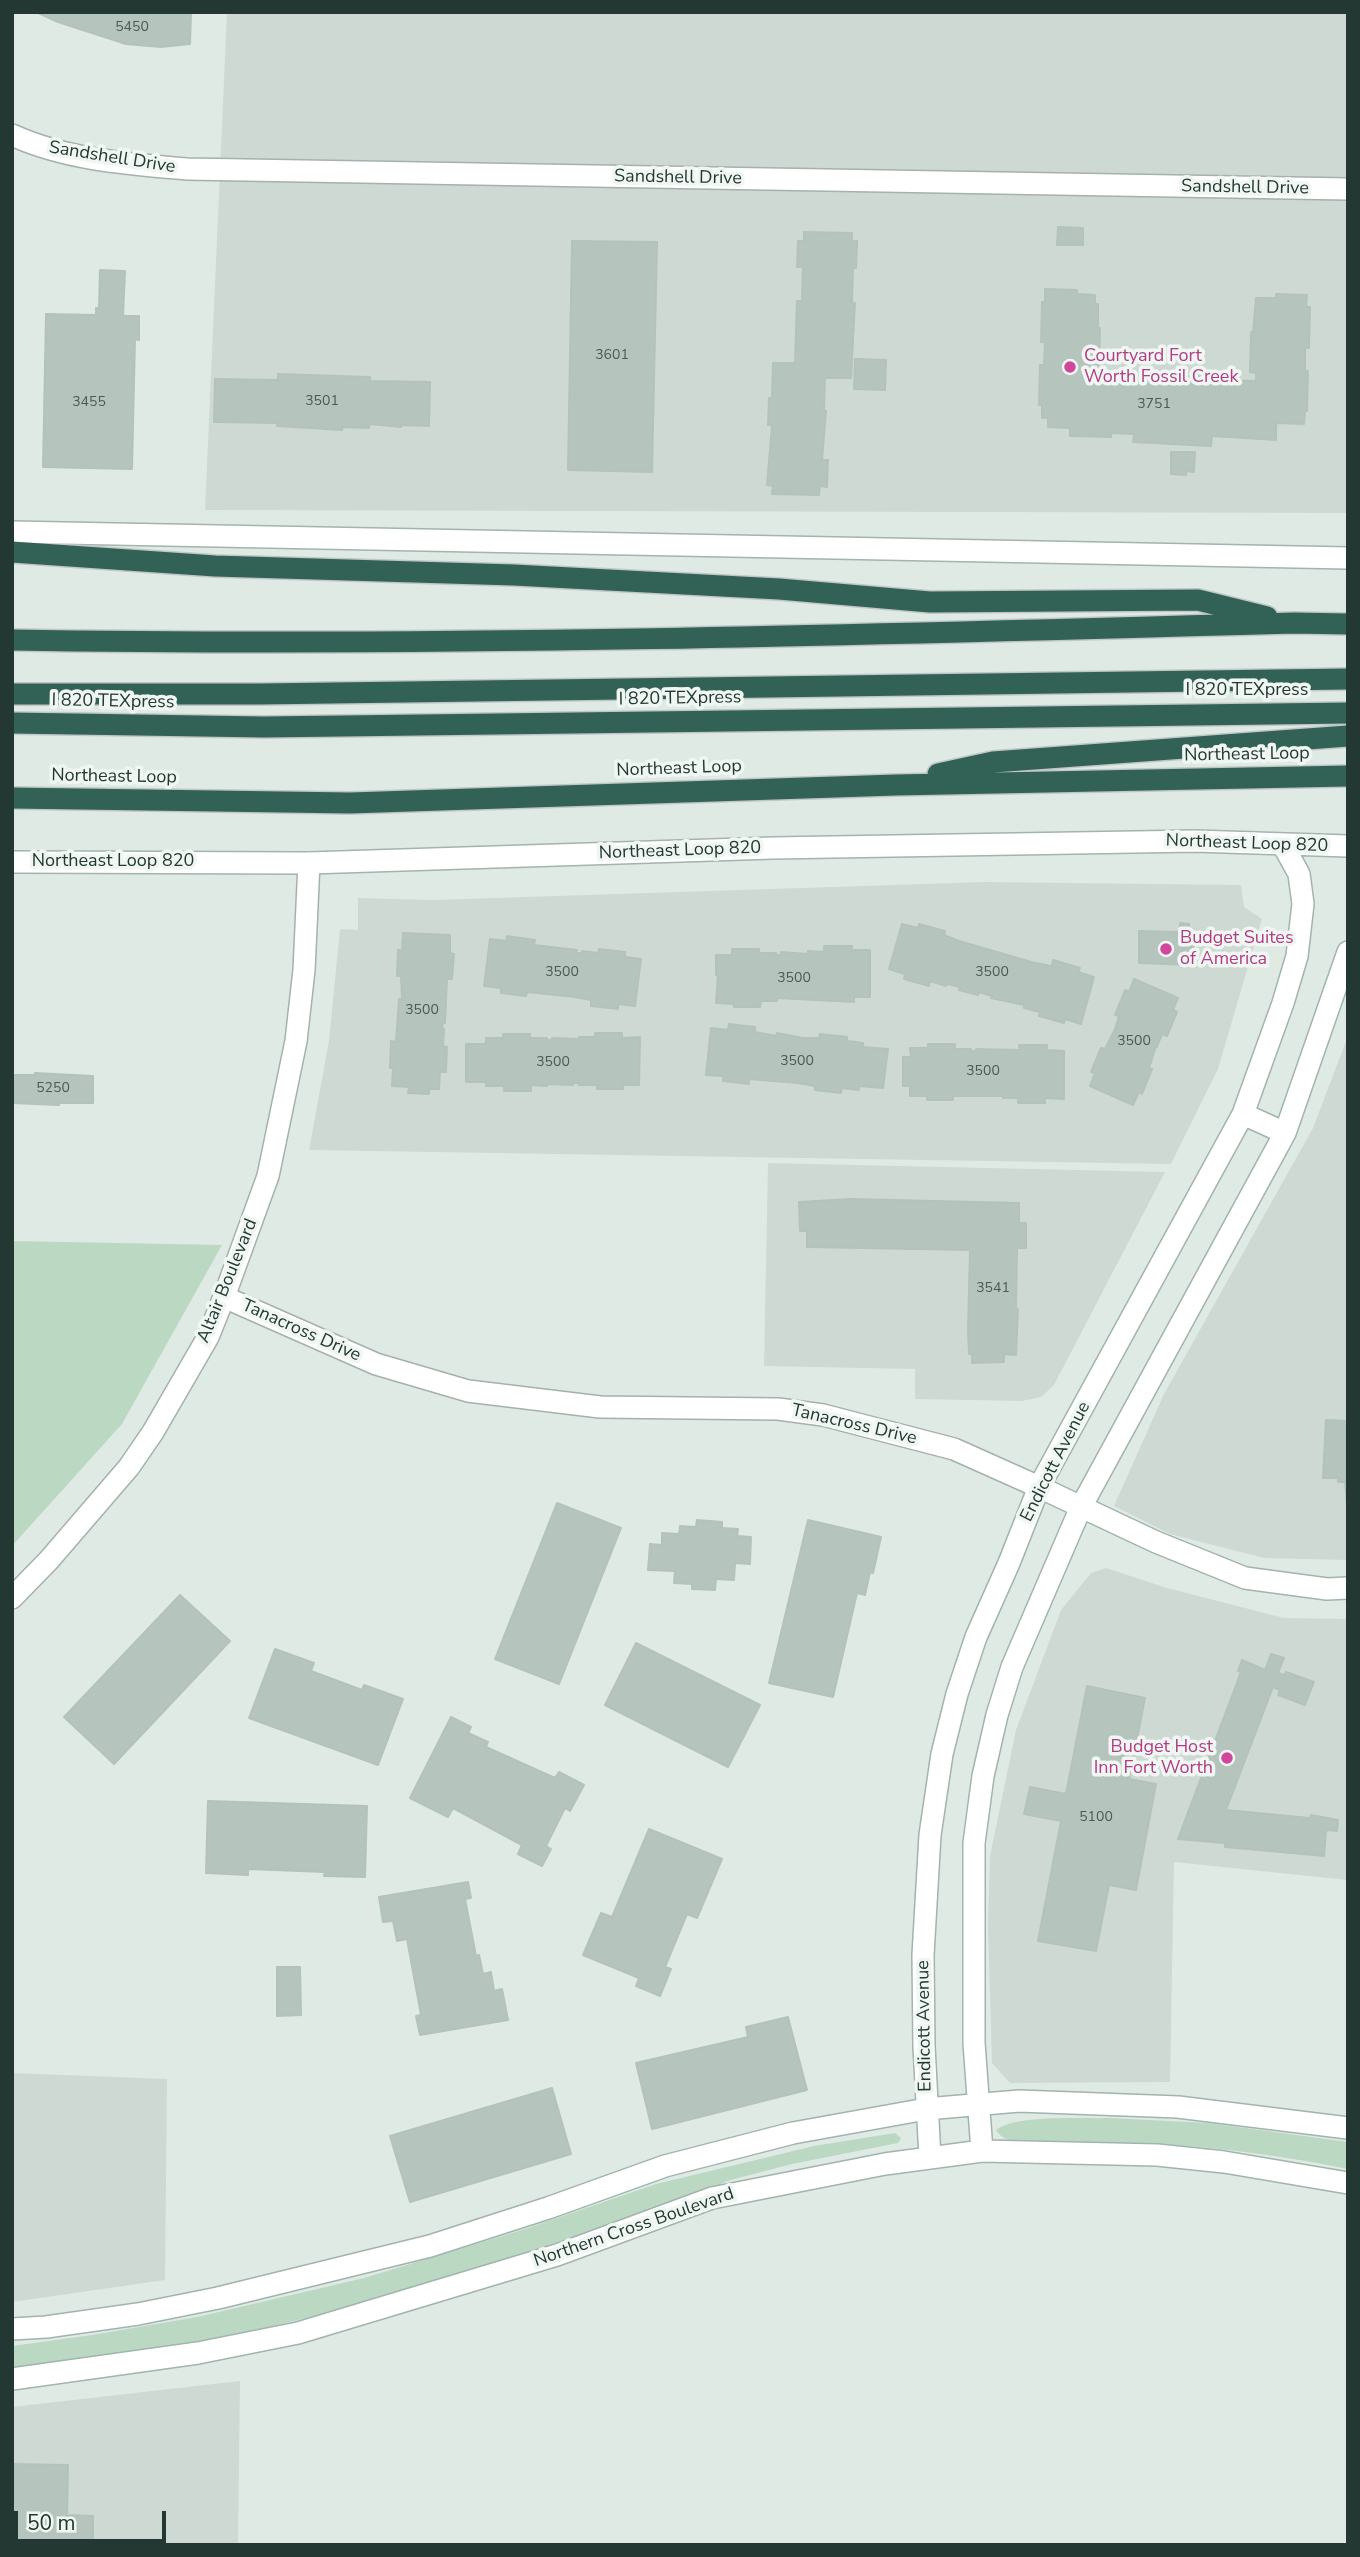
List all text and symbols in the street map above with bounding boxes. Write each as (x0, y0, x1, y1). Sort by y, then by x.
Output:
house number: 5450 (115, 20, 149, 36)
street label: Sandshell Drive (47, 137, 177, 179)
street label: Sandshell Drive (614, 166, 742, 190)
street label: Sandshell Drive (1181, 176, 1309, 200)
place label: Courtyard Fort Worth Fossil Creek (1084, 346, 1238, 388)
house number: 3601 (595, 348, 629, 364)
marker: Courtyard Fort Worth Fossil Creek (1062, 359, 1078, 375)
house number: 3501 (305, 394, 339, 410)
house number: 3455 (72, 395, 106, 411)
house number: 3751 (1137, 397, 1171, 413)
street label: I 820 TEXpress (1186, 680, 1308, 702)
street label: I 820 TEXpress (618, 687, 742, 711)
street label: I 820 TEXpress (51, 690, 175, 714)
street label: Northeast Loop (1184, 743, 1310, 767)
street label: Northeast Loop (616, 756, 742, 782)
street label: Northeast Loop (51, 765, 177, 789)
street label: Northeast Loop 820 (1165, 830, 1329, 858)
street label: Northeast Loop 820 (598, 837, 762, 865)
street label: Northeast Loop 820 (32, 851, 194, 873)
place label: Budget Suites of America (1180, 928, 1294, 970)
marker: Budget Suites of America (1158, 941, 1174, 957)
house number: 3500 (545, 965, 579, 981)
house number: 3500 (975, 965, 1009, 981)
house number: 3500 (777, 971, 811, 987)
house number: 3500 (405, 1003, 439, 1019)
house number: 3500 (1117, 1034, 1151, 1050)
house number: 3500 (780, 1054, 814, 1070)
house number: 3500 (536, 1055, 570, 1071)
house number: 3500 (966, 1064, 1000, 1080)
house number: 5250 (36, 1081, 70, 1097)
street label: Altair Boulevard (193, 1216, 263, 1346)
house number: 3541 (976, 1281, 1010, 1297)
street label: Tanacross Drive (238, 1295, 364, 1367)
street label: Endicott Avenue (1016, 1398, 1096, 1526)
street label: Tanacross Drive (789, 1400, 919, 1450)
place label: Budget Host Inn Fort Worth (1094, 1737, 1213, 1780)
marker: Budget Host Inn Fort Worth (1219, 1750, 1235, 1766)
house number: 5100 (1079, 1810, 1113, 1826)
street label: Endicott Avenue (913, 1960, 937, 2092)
street label: Northern Cross Boulevard (531, 2184, 737, 2272)
scale bar (18, 2498, 170, 2542)
text: 50 m (27, 2509, 76, 2537)

